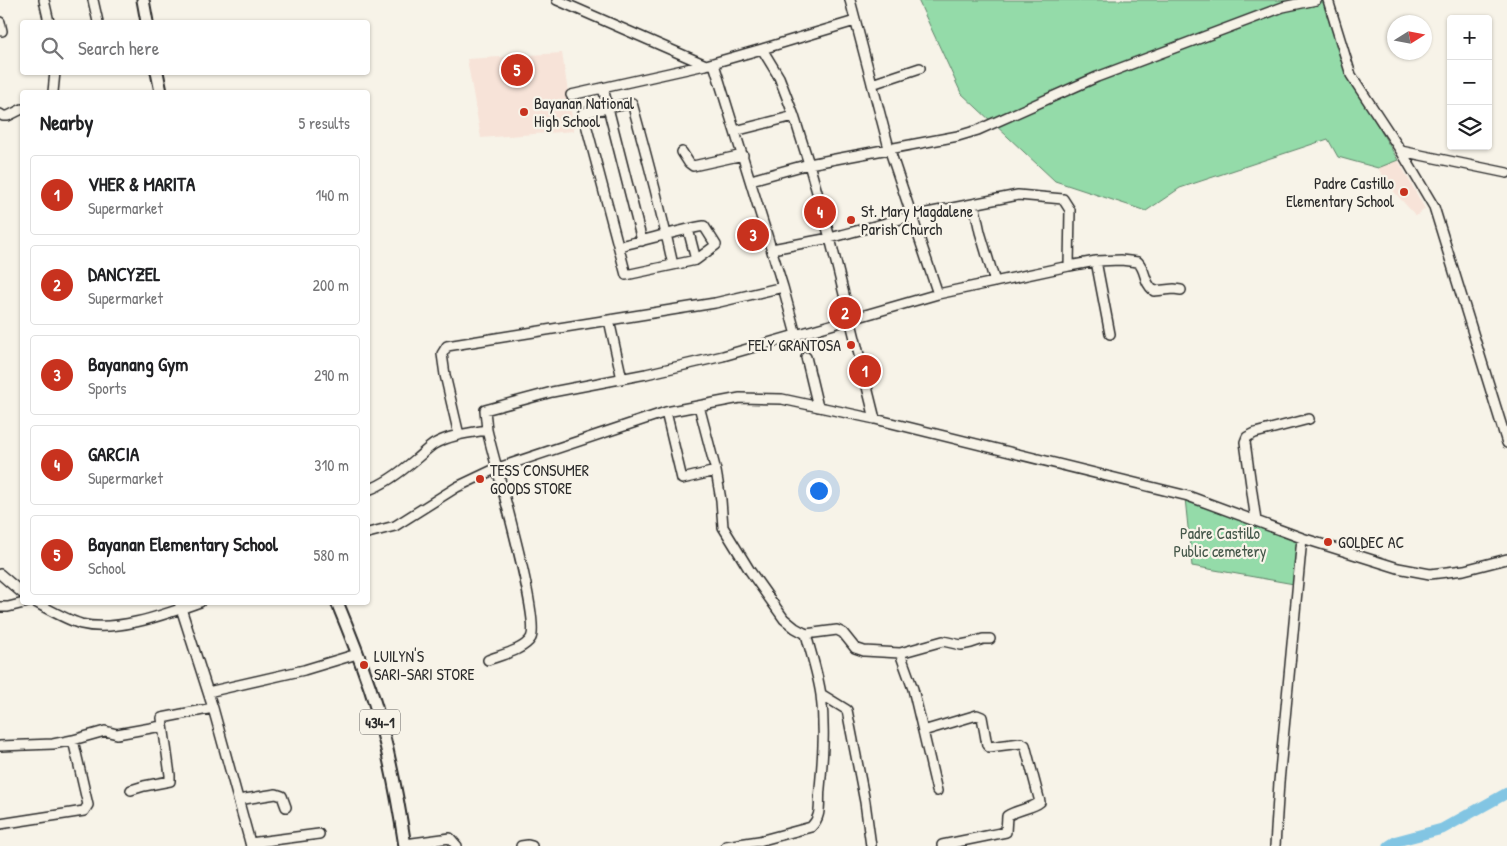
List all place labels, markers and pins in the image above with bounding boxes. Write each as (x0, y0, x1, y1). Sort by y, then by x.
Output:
pin: 5 (501, 51, 533, 89)
place label: Bayanan National High School (534, 92, 635, 132)
marker: Bayanan National High School (518, 106, 530, 118)
place label: Padre Castillo Elementary School (1286, 172, 1395, 212)
marker: Padre Castillo Elementary School (1398, 186, 1410, 198)
pin: 4 (804, 193, 836, 231)
place label: St. Mary Magdalene Parish Church (861, 200, 974, 240)
marker: St. Mary Magdalene Parish Church (845, 214, 857, 226)
pin: 3 (737, 216, 769, 254)
pin: 2 (829, 294, 861, 332)
place label: FELY GRANTOSA (747, 334, 841, 356)
marker: FELY GRANTOSA (845, 339, 857, 351)
pin: 1 (849, 352, 881, 390)
place label: TESS CONSUMER GOODS STORE (490, 459, 589, 499)
marker: TESS CONSUMER GOODS STORE (474, 473, 486, 485)
place label: GOLDEC AC (1338, 531, 1404, 553)
marker: GOLDEC AC (1322, 536, 1334, 548)
place label: LUILYN'S SARI-SARI STORE (374, 645, 475, 685)
marker: LUILYN'S SARI-SARI STORE (358, 659, 370, 671)

